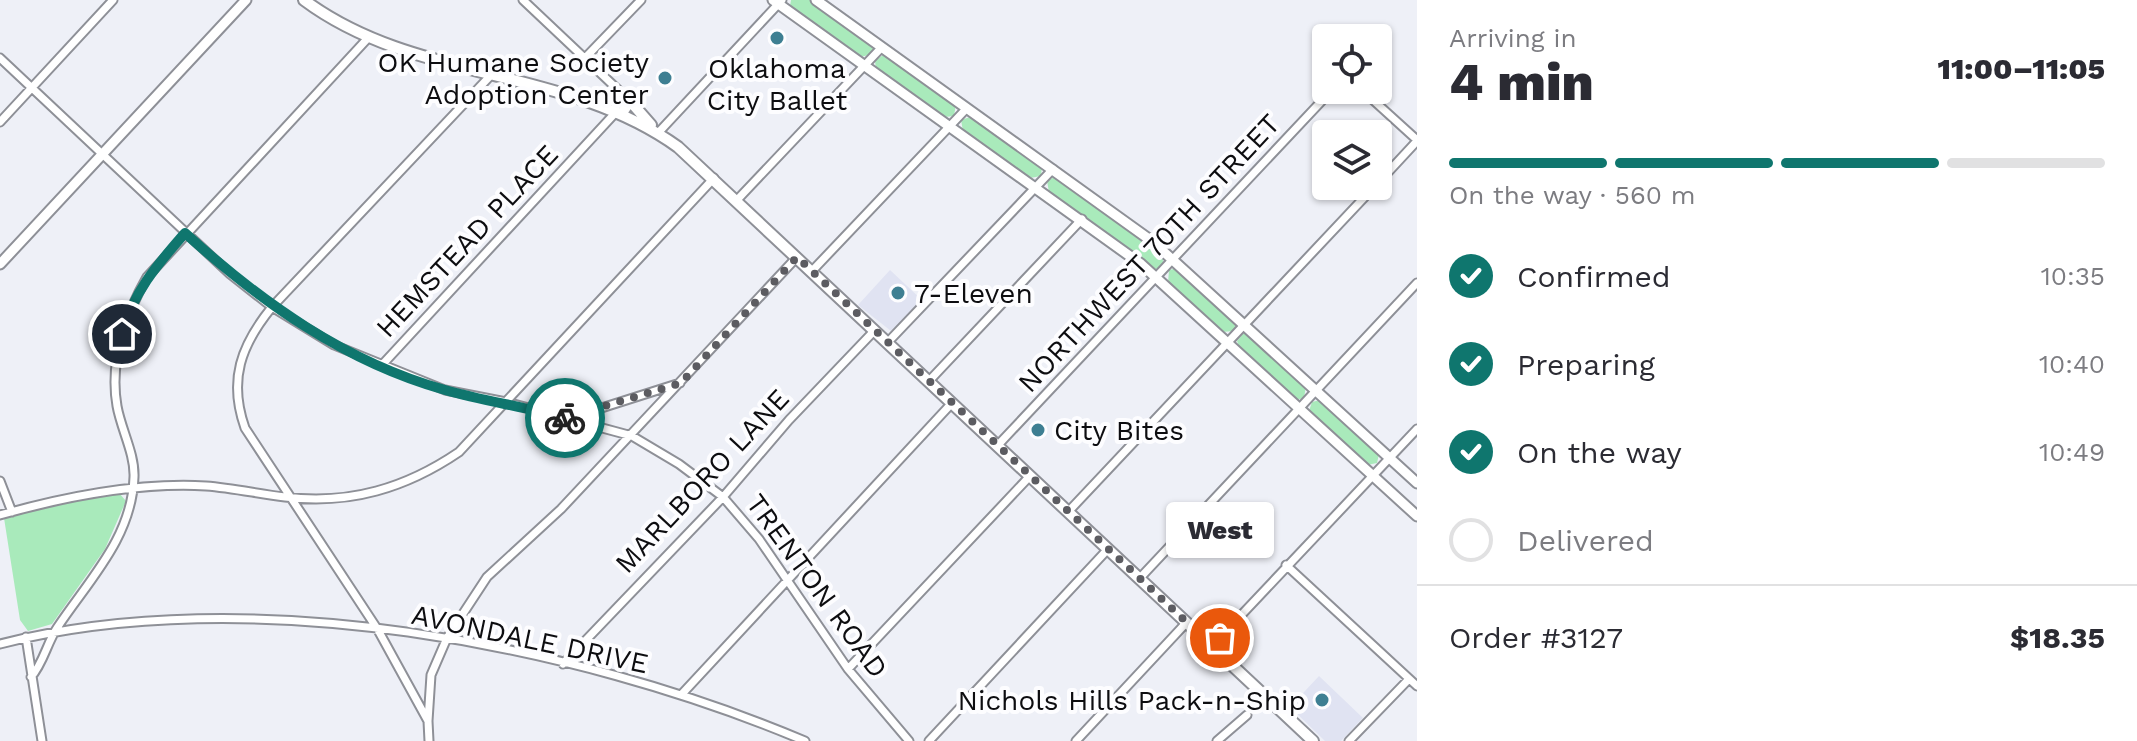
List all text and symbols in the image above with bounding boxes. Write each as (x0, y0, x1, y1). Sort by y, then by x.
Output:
text: Arriving in (1449, 23, 1577, 53)
map controls (1312, 24, 1392, 200)
button: locate (1312, 24, 1392, 104)
marker: Oklahoma City Ballet (768, 29, 786, 47)
place label: OK Humane Society Adoption Center (378, 46, 650, 111)
text: 11:00–11:05 (1938, 51, 2105, 86)
place label: Oklahoma City Ballet (707, 52, 847, 117)
text: 4 min (1449, 52, 1594, 113)
marker: OK Humane Society Adoption Center (656, 69, 674, 87)
street label: NORTHWEST 70TH STREET (1011, 107, 1287, 399)
button: layers (1312, 120, 1392, 200)
street label: HEMSTEAD PLACE (369, 138, 565, 344)
text: On the way · 560 m (1449, 180, 1696, 210)
icon: check (1449, 254, 1493, 298)
text: Confirmed (1517, 259, 1671, 294)
text: 10:35 (2041, 261, 2105, 291)
place label: 7-Eleven (914, 277, 1033, 310)
marker: 7-Eleven (889, 284, 907, 302)
pin (88, 300, 156, 368)
icon: home (100, 312, 144, 356)
icon: check (1449, 342, 1493, 386)
text: Preparing (1517, 347, 1655, 382)
text: 10:40 (2039, 349, 2105, 379)
courier (525, 378, 605, 458)
street label: MARLBORO LANE (608, 382, 796, 580)
icon: bike (543, 396, 587, 440)
place label: City Bites (1054, 414, 1184, 447)
marker: City Bites (1029, 421, 1047, 439)
icon: check (1449, 430, 1493, 474)
text: On the way (1517, 435, 1682, 470)
text: 10:49 (2039, 437, 2105, 467)
street label: TRENTON ROAD (739, 488, 895, 684)
callout: West (1166, 502, 1274, 558)
text: West (1187, 515, 1253, 545)
text: Delivered (1517, 523, 1654, 558)
street label: AVONDALE DRIVE (409, 598, 651, 680)
pin (1186, 604, 1254, 672)
icon: bag (1198, 616, 1242, 660)
text: Order #3127 (1449, 620, 1623, 655)
text: $18.35 (2010, 620, 2105, 655)
place label: Nichols Hills Pack-n-Ship (957, 684, 1306, 717)
marker: Nichols Hills Pack-n-Ship (1313, 691, 1331, 709)

